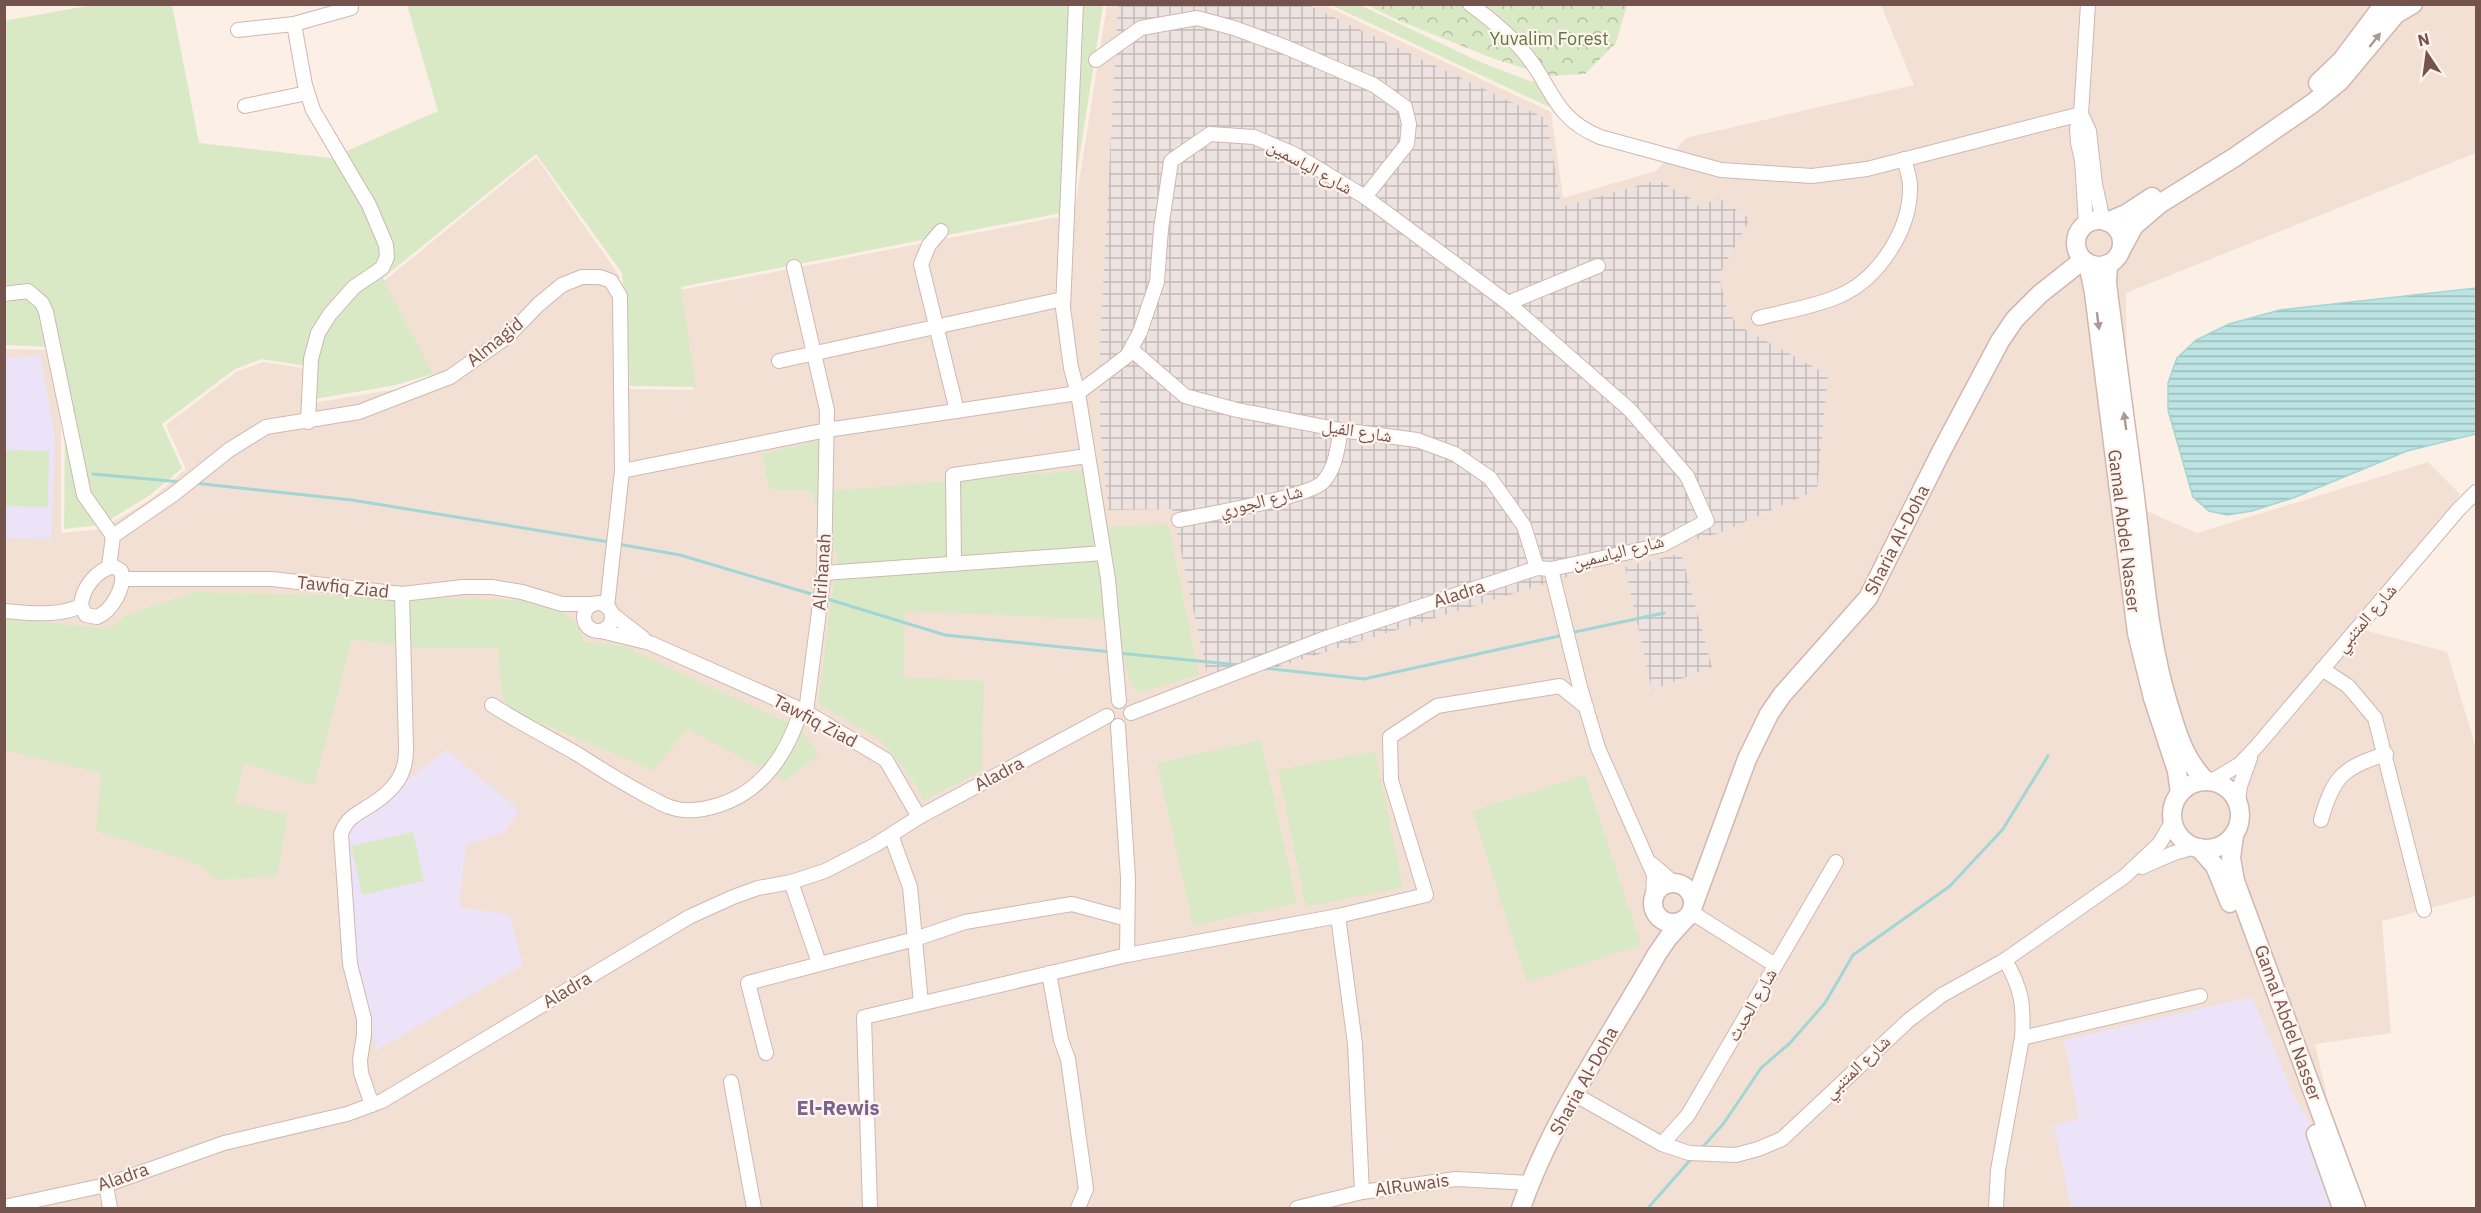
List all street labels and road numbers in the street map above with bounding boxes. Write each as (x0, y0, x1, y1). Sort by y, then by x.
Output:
street label: شارع الياسمين (1264, 134, 1357, 199)
street label: Almagid (462, 312, 528, 371)
street label: شارع الفيل (1320, 414, 1394, 447)
street label: Gamal Abdel Nasser (2103, 448, 2146, 614)
street label: شارع الجوري (1217, 479, 1306, 525)
street label: Sharia Al-Doha (1859, 480, 1934, 599)
street label: شارع الياسمين (1570, 529, 1666, 574)
street label: Alrihanah (807, 533, 836, 611)
street label: Tawfiq Ziad (296, 570, 390, 603)
street label: Aladra (1430, 574, 1488, 613)
street label: شارع المتنبي (2330, 579, 2404, 659)
street label: Tawfiq Ziad (769, 689, 861, 752)
street label: Aladra (970, 751, 1028, 796)
street label: Gamal Abdel Nasser (2250, 942, 2328, 1104)
street label: شارع الحدث (1721, 964, 1782, 1046)
street label: Aladra (538, 966, 596, 1013)
street label: Sharia Al-Doha (1544, 1022, 1623, 1139)
street label: شارع المتنبي (1818, 1030, 1897, 1106)
street label: Aladra (94, 1157, 152, 1196)
street label: AlRuwais (1373, 1168, 1451, 1201)

